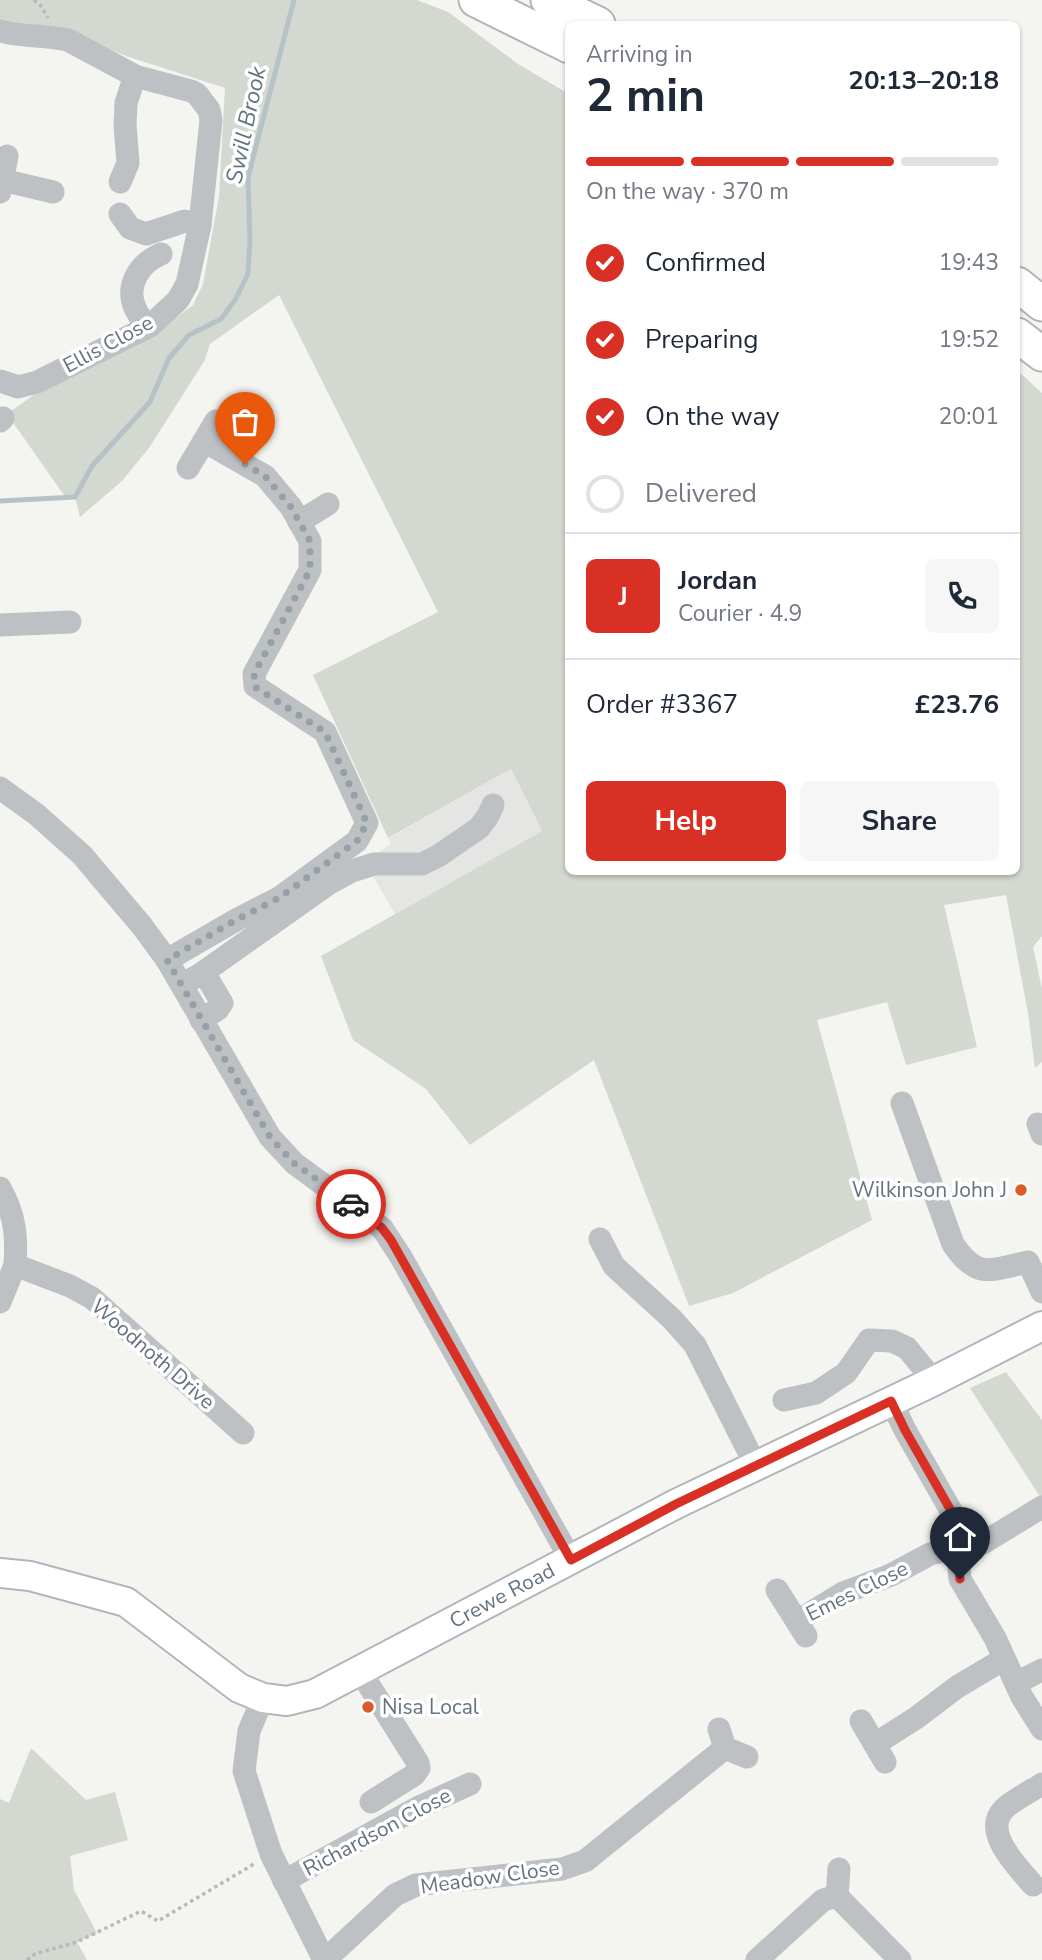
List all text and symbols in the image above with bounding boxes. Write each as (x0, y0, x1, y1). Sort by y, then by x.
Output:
text: Arriving in (586, 39, 693, 70)
water label: Swill Brook (218, 63, 274, 186)
text: 20:13–20:18 (848, 63, 999, 98)
text: 2 min (586, 64, 705, 127)
text: On the way · 370 m (586, 176, 789, 207)
icon: check (586, 244, 624, 282)
text: Confirmed (645, 245, 766, 280)
text: 19:43 (939, 247, 999, 278)
street label: Ellis Close (58, 309, 158, 379)
icon: check (586, 321, 624, 359)
text: Preparing (645, 322, 758, 357)
text: 19:52 (939, 324, 999, 355)
pin (215, 392, 275, 464)
icon: check (586, 398, 624, 436)
text: On the way (645, 399, 779, 434)
text: 20:01 (939, 401, 999, 432)
icon: bag (226, 403, 264, 441)
text: Delivered (645, 476, 757, 511)
button: phone (925, 559, 999, 633)
text: Jordan (678, 563, 757, 598)
text: J (618, 579, 628, 614)
text: Courier · 4.9 (678, 598, 802, 629)
text: Order #3367 (586, 687, 738, 722)
text: £23.76 (915, 687, 999, 722)
button: Help (586, 781, 786, 861)
button: Share (800, 781, 999, 861)
courier (316, 1169, 386, 1239)
place label: Wilkinson John J (852, 1176, 1007, 1204)
marker: Wilkinson John J (1013, 1182, 1029, 1198)
icon: car (332, 1185, 370, 1223)
street label: Woodnoth Drive (85, 1292, 221, 1416)
pin (930, 1507, 990, 1579)
icon: home (941, 1518, 979, 1556)
street label: Emes Close (801, 1554, 913, 1628)
street label: Crewe Road (444, 1556, 560, 1635)
place label: Nisa Local (382, 1693, 480, 1721)
marker: Nisa Local (360, 1699, 376, 1715)
street label: Richardson Close (298, 1781, 456, 1883)
street label: Meadow Close (419, 1853, 561, 1901)

